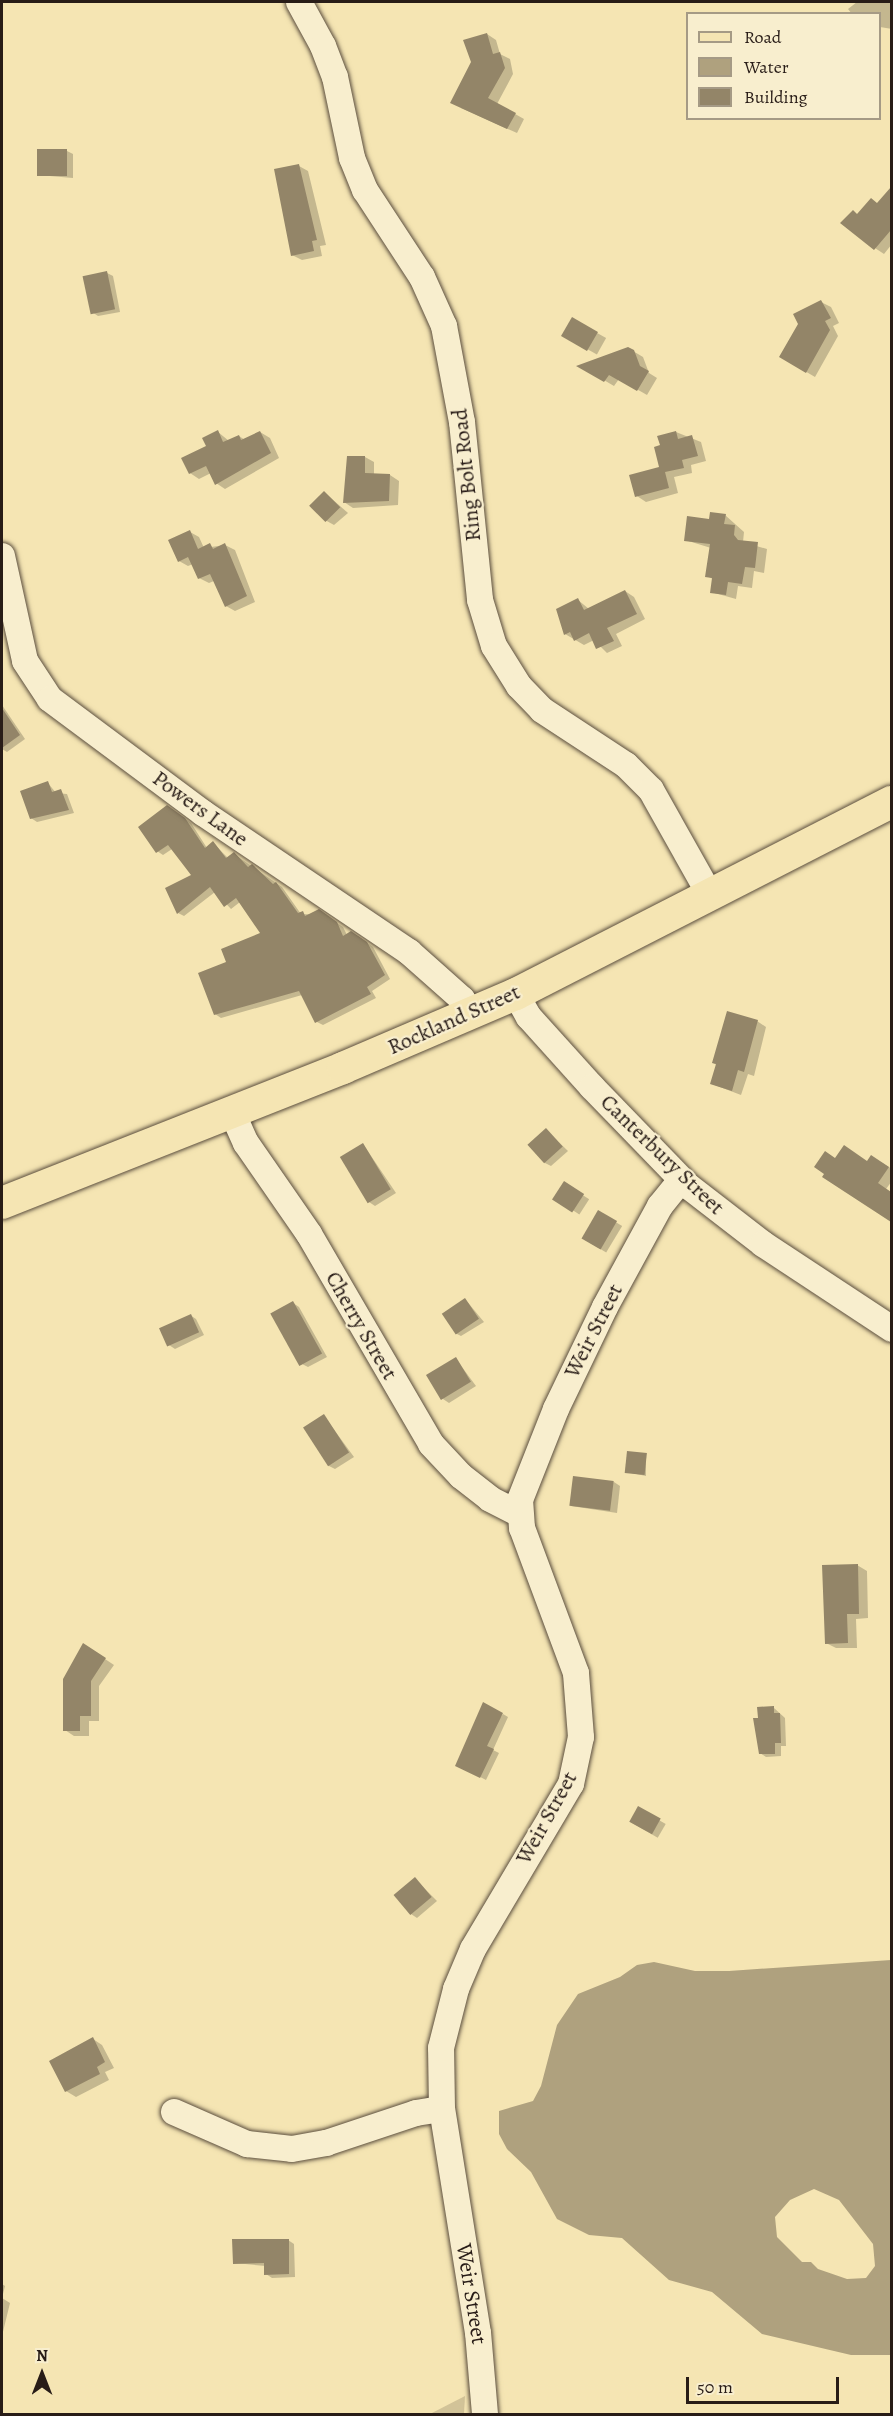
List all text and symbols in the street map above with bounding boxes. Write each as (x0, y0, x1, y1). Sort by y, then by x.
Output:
legend (686, 12, 881, 120)
text: Road (744, 25, 781, 49)
text: Water (744, 55, 789, 79)
text: Building (744, 85, 808, 109)
street label: Ring Bolt Road (447, 407, 487, 543)
street label: Powers Lane (147, 765, 253, 853)
street label: Rockland Street (384, 979, 524, 1061)
street label: Canterbury Street (595, 1089, 729, 1221)
street label: Cherry Street (319, 1267, 403, 1385)
street label: Weir Street (559, 1280, 629, 1382)
street label: Weir Street (511, 1767, 583, 1869)
street label: Weir Street (450, 2242, 492, 2346)
north arrow (12, 2344, 72, 2404)
text: N (36, 2345, 48, 2367)
scale bar (689, 2365, 842, 2403)
text: 50 m (697, 2375, 733, 2399)

